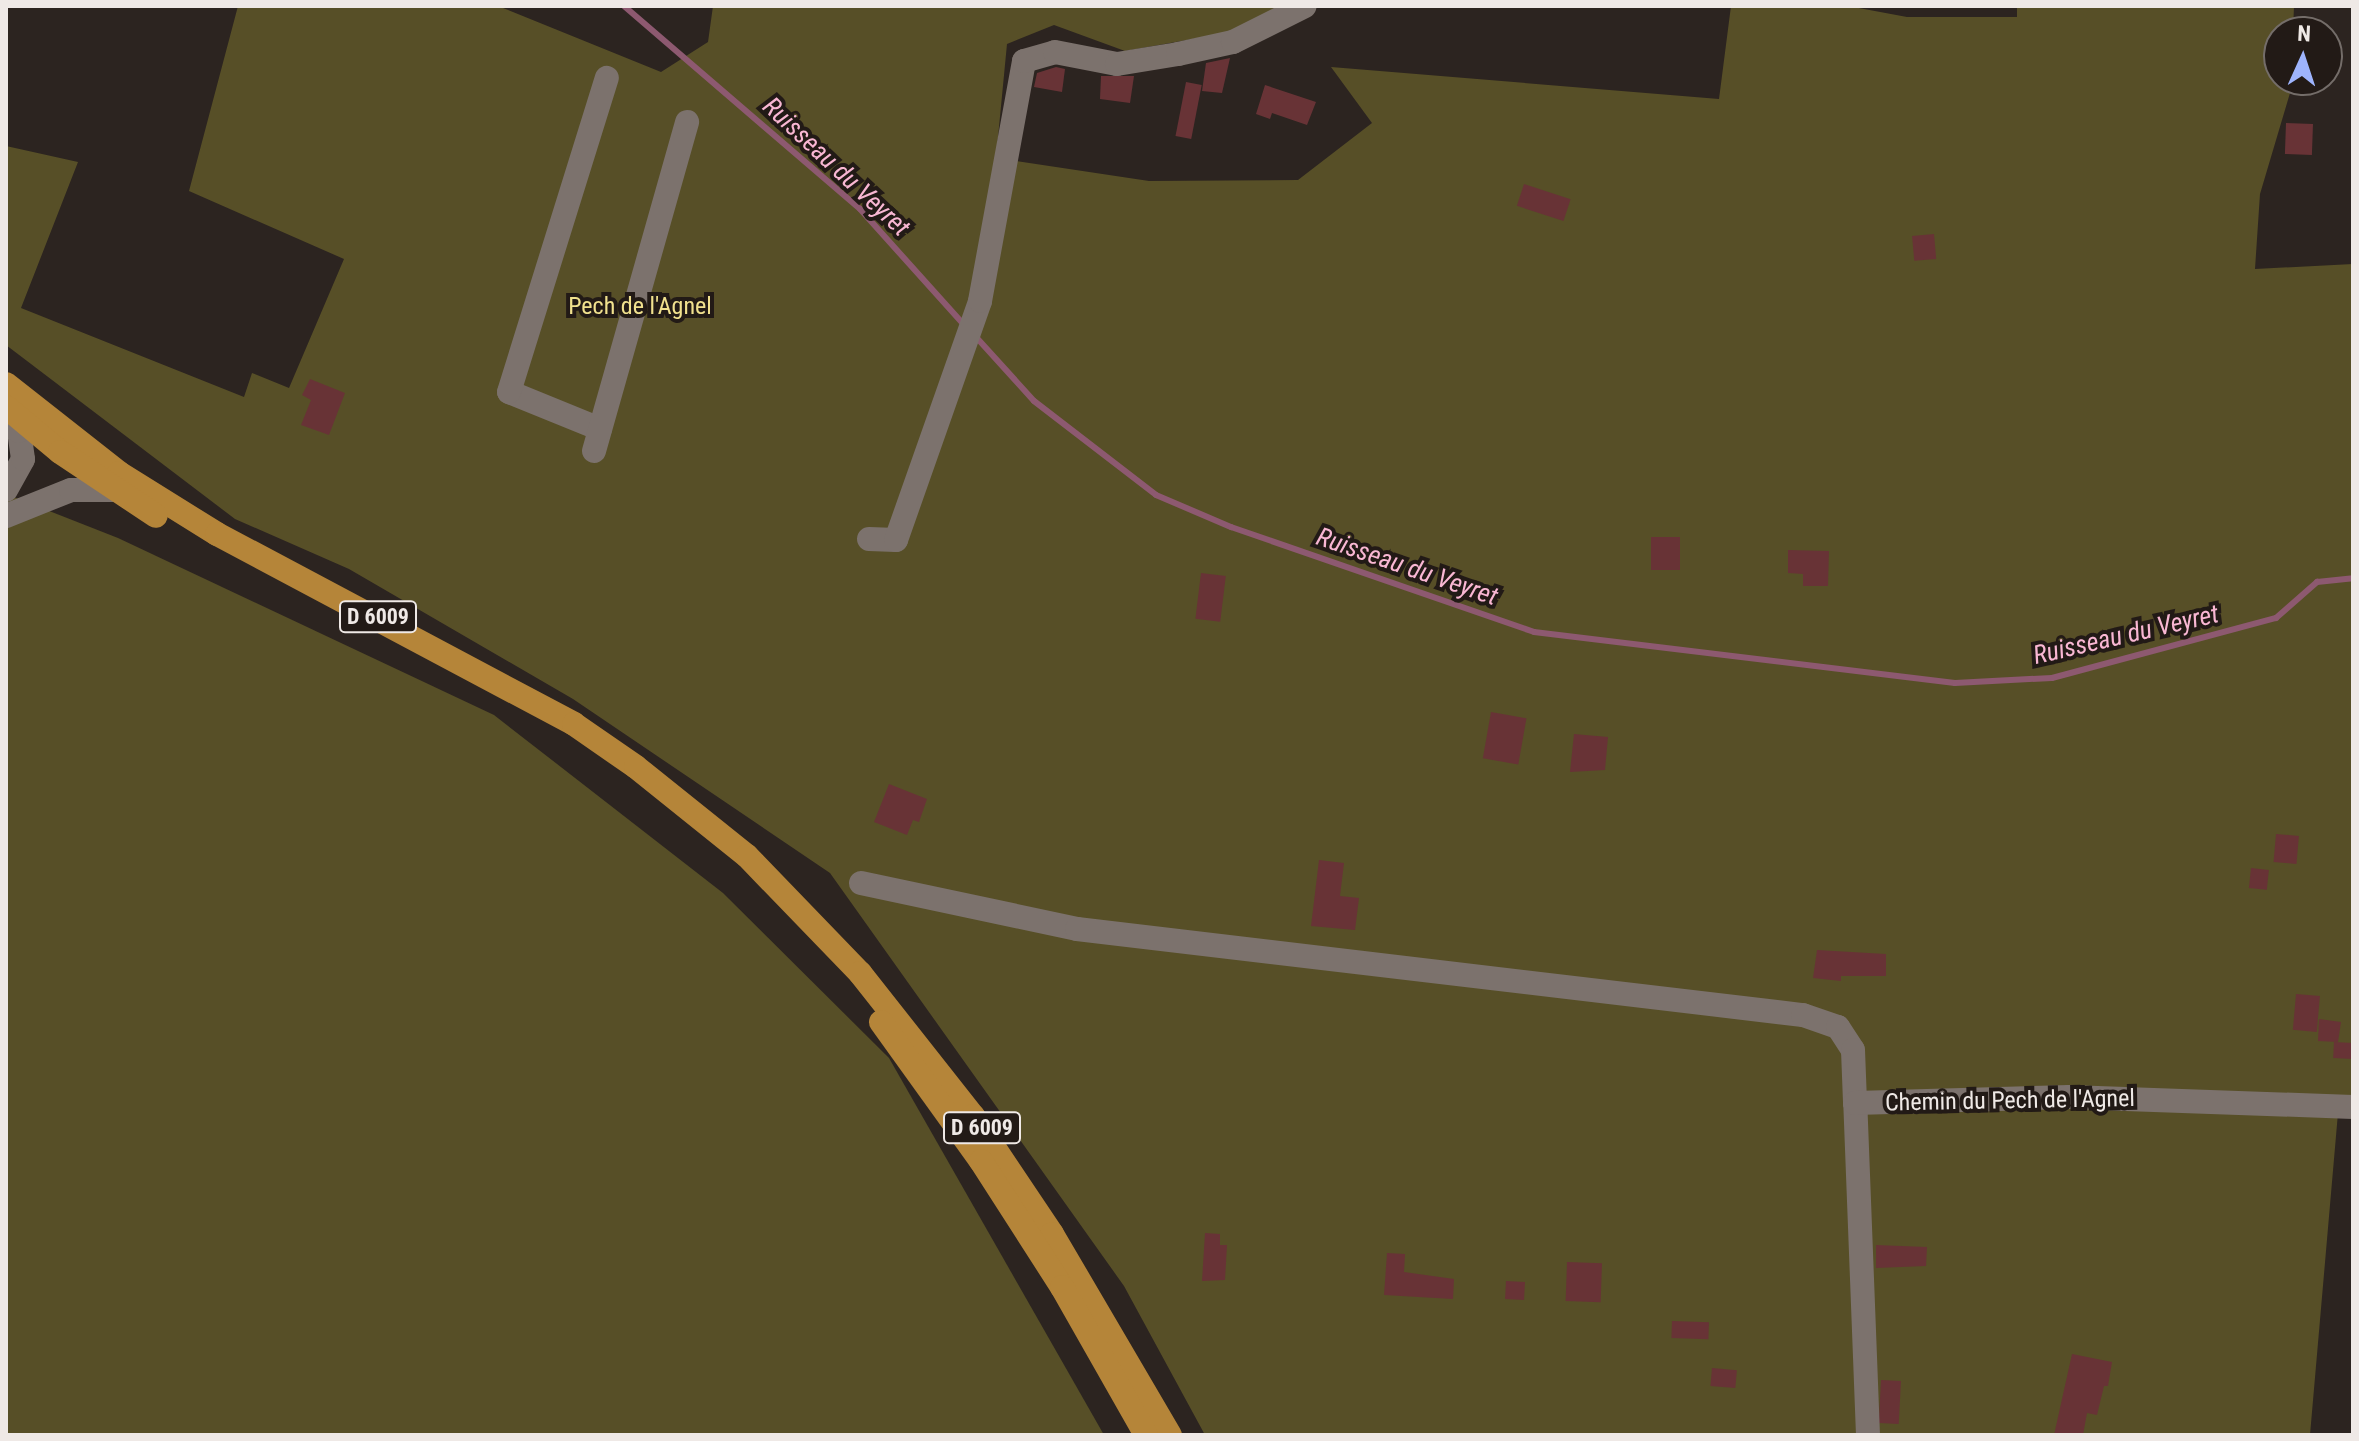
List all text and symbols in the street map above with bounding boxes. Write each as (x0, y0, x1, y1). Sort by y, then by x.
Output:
north arrow (2263, 16, 2343, 96)
text: N (2297, 21, 2312, 46)
water label: Ruisseau du Veyret (756, 91, 916, 243)
park label: Pech de l'Agnel (568, 293, 712, 321)
water label: Ruisseau du Veyret (1312, 521, 1502, 613)
water label: Ruisseau du Veyret (2030, 598, 2222, 672)
road number: D 6009 (338, 599, 418, 635)
street label: Chemin du Pech de l'Agnel (1885, 1084, 2135, 1118)
road number: D 6009 (942, 1110, 1022, 1146)

